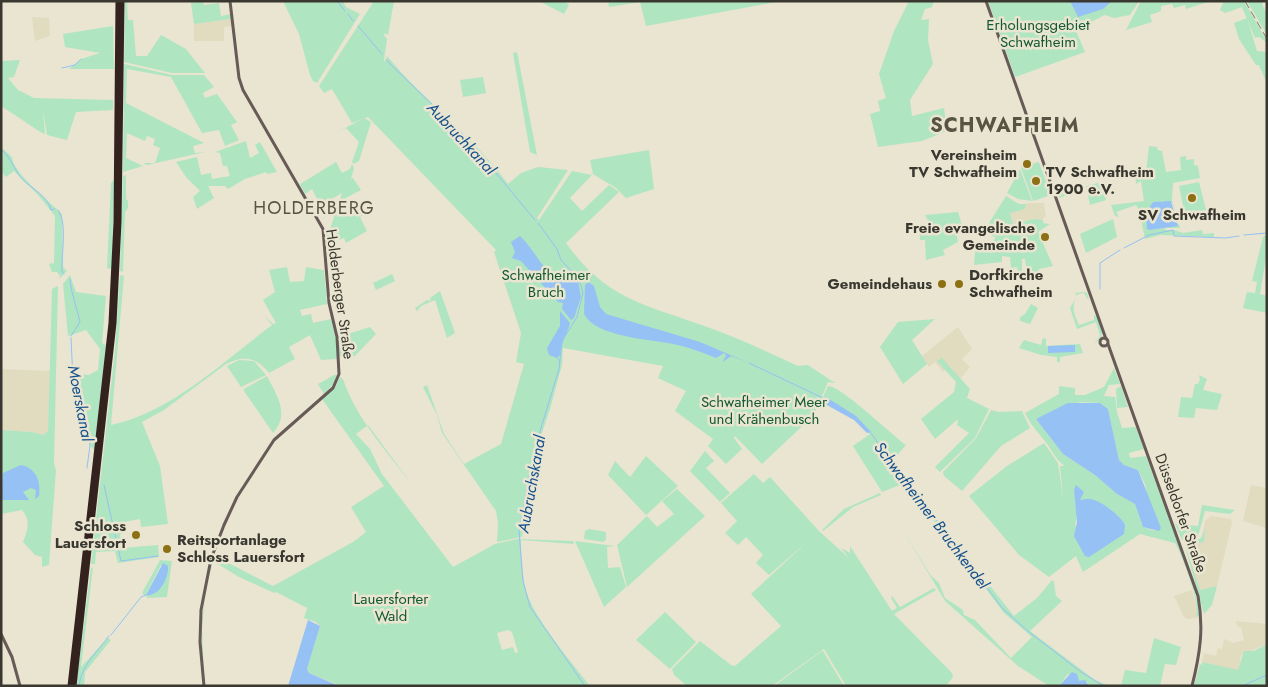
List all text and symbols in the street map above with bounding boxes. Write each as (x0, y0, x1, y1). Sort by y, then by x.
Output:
park label: Erholungsgebiet Schwafheim (986, 14, 1090, 53)
water label: Aubruchkanal (421, 96, 502, 181)
district label: SCHWAFHEIM (930, 111, 1080, 140)
place label: Vereinsheim TV Schwafheim (909, 144, 1017, 183)
marker: Vereinsheim TV Schwafheim (1021, 158, 1033, 170)
place label: TV Schwafheim 1900 e.V. (1046, 161, 1154, 200)
marker: TV Schwafheim 1900 e.V. (1030, 175, 1042, 187)
marker: SV Schwafheim (1186, 192, 1198, 204)
district label: HOLDERBERG (253, 195, 375, 221)
place label: SV Schwafheim (1138, 204, 1246, 226)
place label: Freie evangelische Gemeinde (905, 217, 1035, 256)
street label: Holderberger Straße (320, 227, 360, 361)
marker: Freie evangelische Gemeinde (1039, 231, 1051, 243)
park label: Schwafheimer Bruch (502, 264, 591, 303)
place label: Dorfkirche Schwafheim (969, 264, 1052, 303)
place label: Gemeindehaus (828, 273, 932, 295)
marker: Gemeindehaus (936, 278, 948, 290)
marker: Dorfkirche Schwafheim (953, 278, 965, 290)
water label: Moerskanal (62, 363, 99, 444)
park label: Schwafheimer Meer und Krähenbusch (701, 391, 828, 430)
water label: Aubruchskanal (511, 432, 552, 536)
water label: Schwafheimer Bruchkendel (869, 437, 996, 595)
street label: Düsseldorfer Straße (1149, 450, 1213, 576)
place label: Schloss Lauersfort (55, 515, 126, 554)
marker: Schloss Lauersfort (130, 529, 142, 541)
place label: Reitsportanlage Schloss Lauersfort (177, 529, 305, 568)
marker: Reitsportanlage Schloss Lauersfort (161, 543, 173, 555)
park label: Lauersforter Wald (354, 588, 429, 627)

